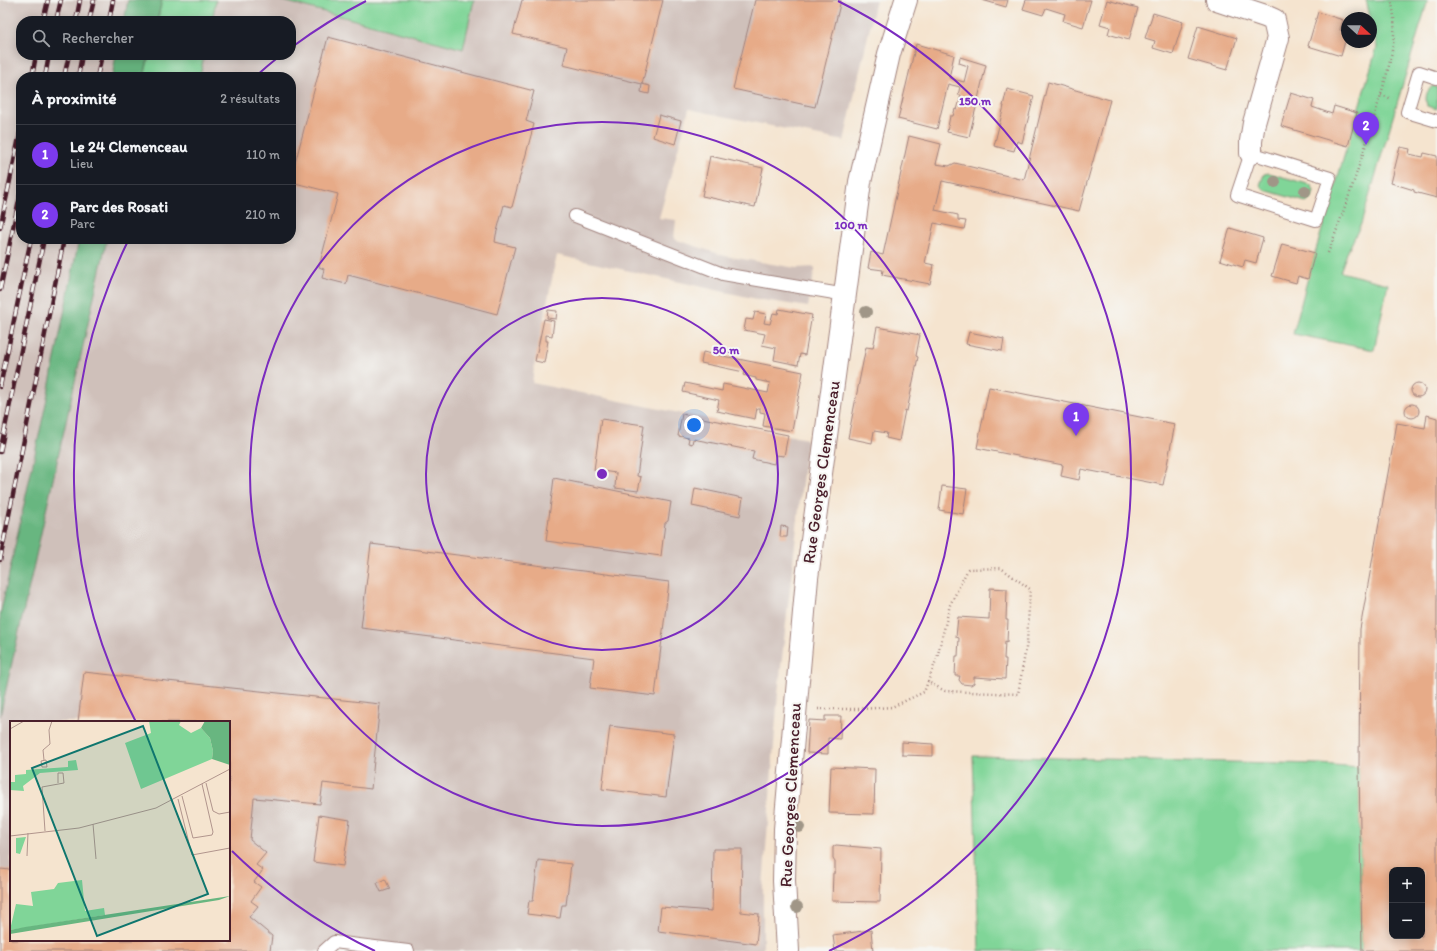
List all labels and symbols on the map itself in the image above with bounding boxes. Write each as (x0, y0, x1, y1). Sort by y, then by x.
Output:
north arrow (1341, 12, 1377, 48)
text: 150 m (959, 94, 992, 108)
pin: 2 (1353, 112, 1379, 145)
text: 100 m (834, 218, 868, 232)
text: 50 m (713, 343, 740, 357)
street label: Rue Georges Clemenceau (798, 379, 844, 565)
pin: 1 (1063, 403, 1089, 436)
your location (684, 415, 704, 435)
centre of rings (595, 467, 609, 481)
street label: Rue Georges Clemenceau (775, 702, 805, 888)
inset map (10, 721, 230, 941)

